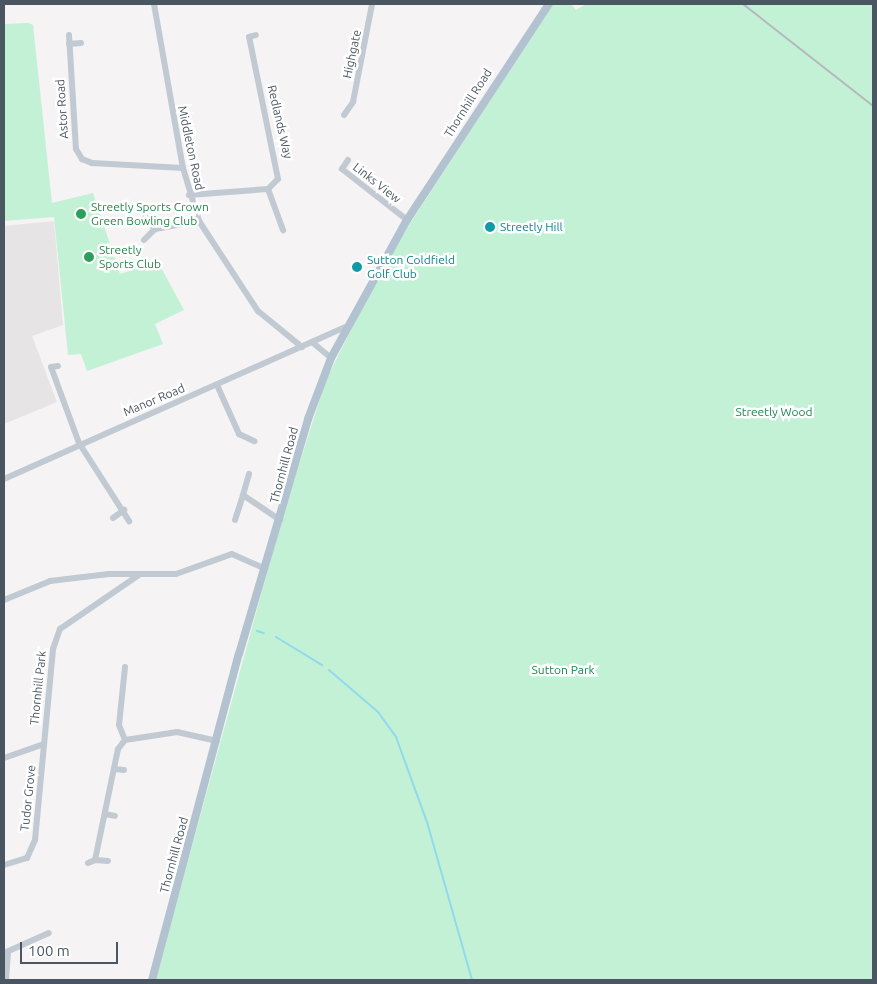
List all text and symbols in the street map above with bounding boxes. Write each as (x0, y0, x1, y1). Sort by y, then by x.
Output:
street label: Highgate (340, 28, 364, 80)
street label: Thornhill Road (441, 66, 495, 140)
street label: Astor Road (53, 79, 71, 139)
street label: Redlands Way (265, 84, 295, 160)
street label: Middleton Road (175, 104, 207, 192)
street label: Links View (350, 160, 404, 206)
place label: Streetly Sports Crown Green Bowling Club (91, 200, 209, 228)
marker: Streetly Sports Crown Green Bowling Club (75, 208, 87, 220)
place label: Streetly Hill (500, 220, 563, 234)
marker: Streetly Hill (484, 221, 496, 233)
place label: Streetly Sports Club (99, 243, 161, 271)
marker: Streetly Sports Club (83, 251, 95, 263)
place label: Sutton Coldfield Golf Club (367, 253, 455, 281)
marker: Sutton Coldfield Golf Club (351, 261, 363, 273)
street label: Manor Road (121, 381, 187, 419)
park label: Streetly Wood (735, 405, 813, 419)
street label: Thornhill Road (267, 425, 301, 505)
street label: Thornhill Park (27, 650, 49, 726)
park label: Sutton Park (531, 663, 595, 677)
street label: Tudor Grove (17, 764, 39, 832)
street label: Thornhill Road (157, 815, 191, 895)
scale bar (22, 932, 120, 964)
text: 100 m (28, 942, 70, 959)

